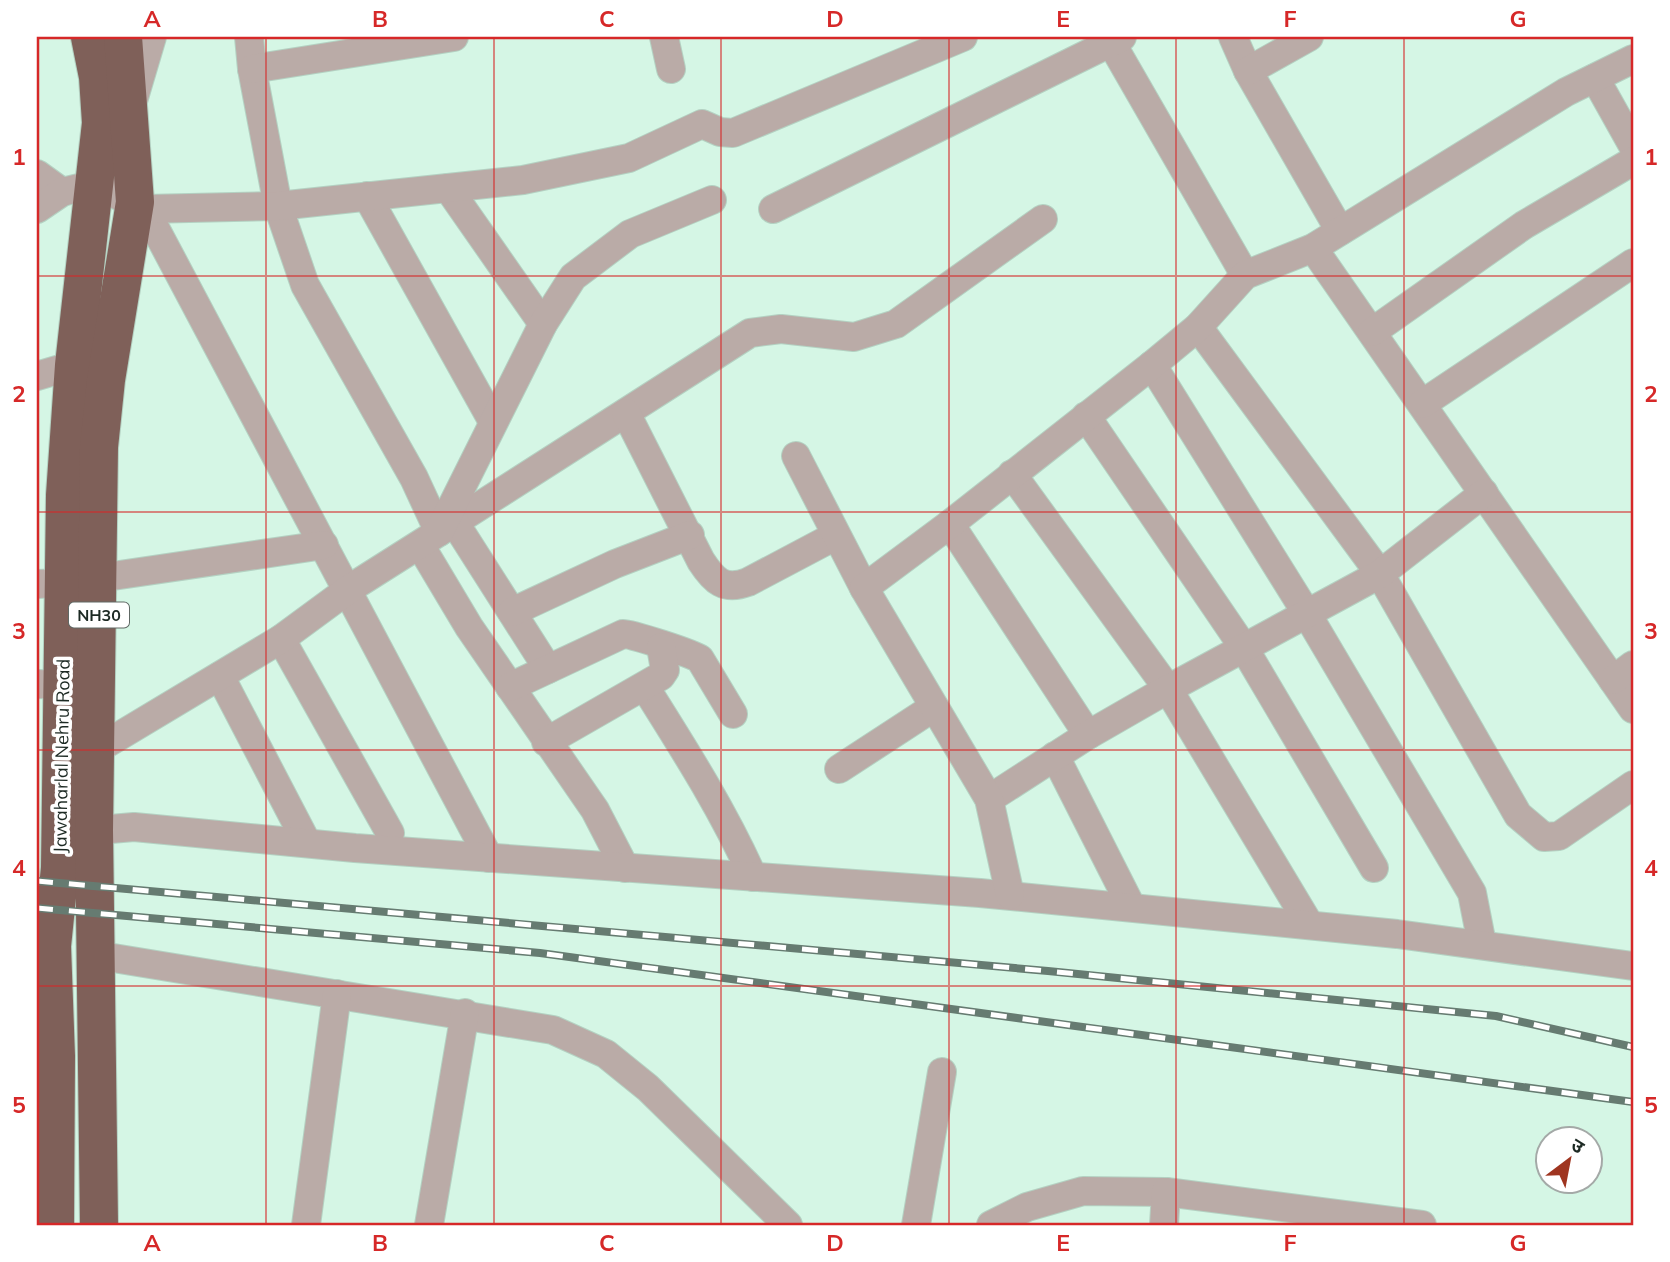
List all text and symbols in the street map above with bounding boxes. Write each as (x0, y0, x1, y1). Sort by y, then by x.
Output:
text: A (143, 4, 161, 33)
text: B (372, 4, 388, 33)
text: C (599, 4, 615, 33)
text: D (826, 4, 844, 33)
text: E (1056, 4, 1070, 33)
text: F (1283, 4, 1297, 33)
text: G (1509, 4, 1527, 33)
text: 1 (12, 142, 26, 171)
text: 1 (1644, 142, 1658, 171)
text: 2 (12, 379, 26, 408)
text: 2 (1644, 379, 1658, 408)
road number: NH30 (69, 602, 129, 628)
text: 3 (12, 616, 26, 645)
text: 3 (1644, 616, 1658, 645)
street label: Jawaharlal Nehru Road (48, 659, 75, 853)
text: 4 (12, 853, 26, 882)
text: 4 (1644, 853, 1658, 882)
text: 5 (12, 1090, 26, 1119)
text: 5 (1644, 1090, 1658, 1119)
north arrow (1534, 1126, 1604, 1196)
text: उ (1567, 1132, 1590, 1159)
text: A (143, 1228, 161, 1257)
text: B (372, 1228, 388, 1257)
text: C (599, 1228, 615, 1257)
text: D (826, 1228, 844, 1257)
text: E (1056, 1228, 1070, 1257)
text: F (1283, 1228, 1297, 1257)
text: G (1509, 1228, 1527, 1257)

